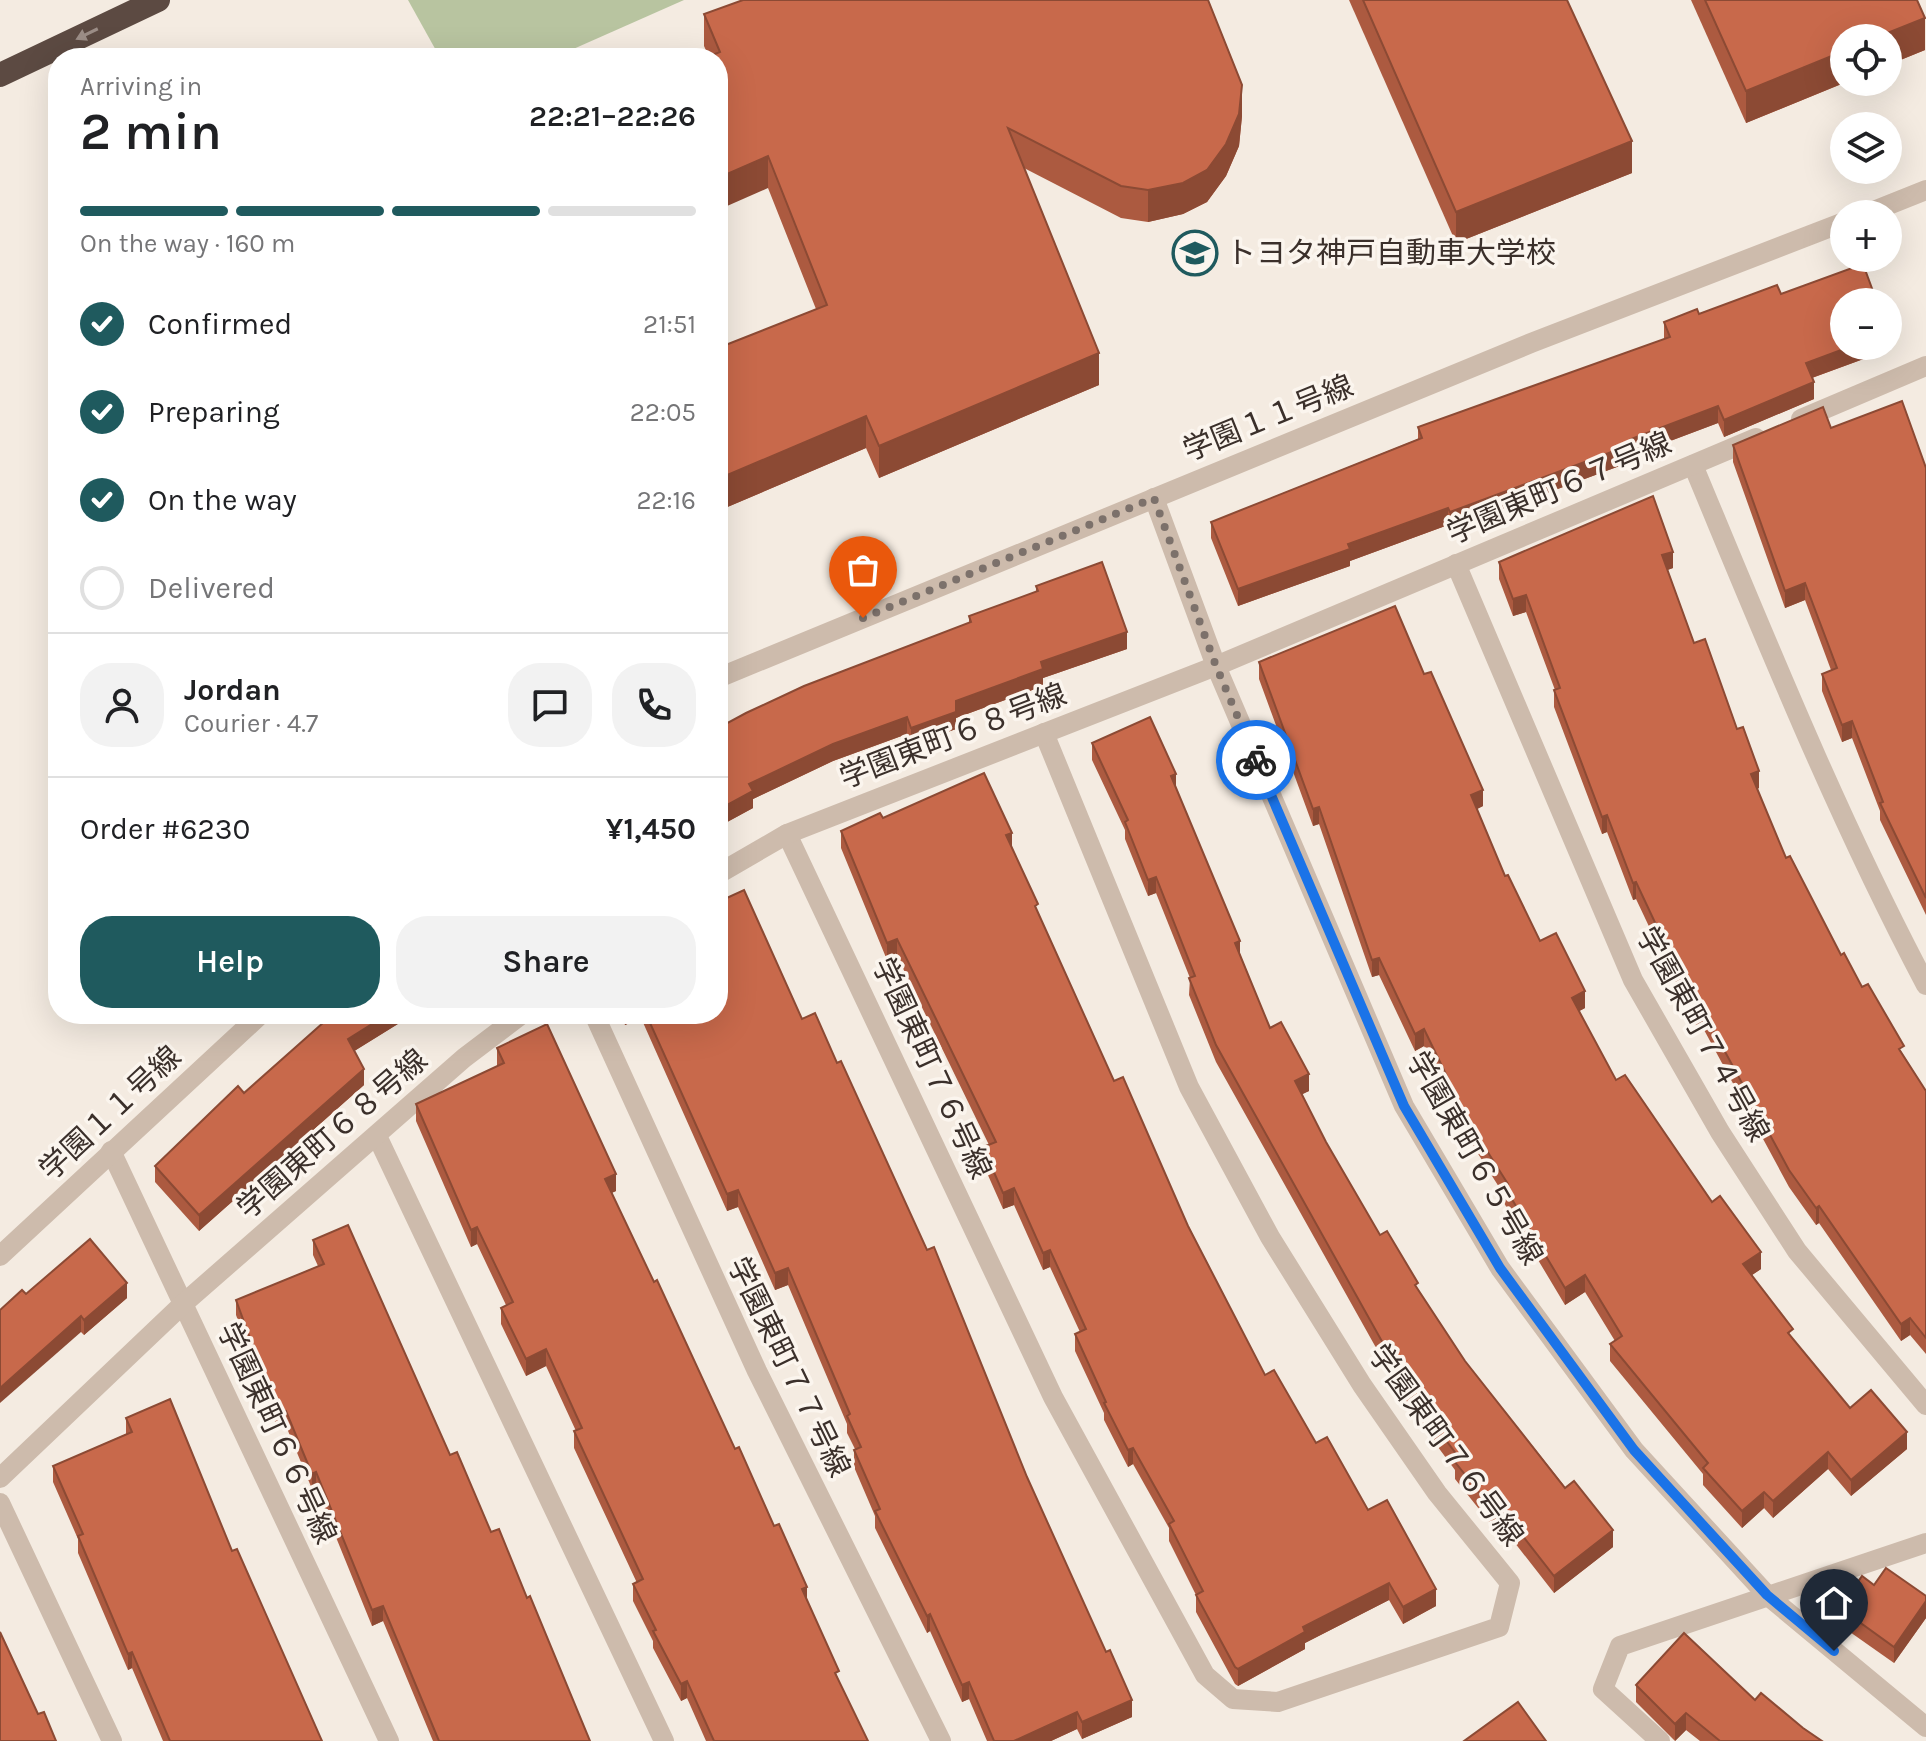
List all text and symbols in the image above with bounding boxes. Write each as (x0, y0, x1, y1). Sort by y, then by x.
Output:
map controls (1830, 24, 1902, 360)
button: locate (1830, 24, 1902, 96)
one-way arrow (75, 27, 99, 41)
text: Arriving in (80, 71, 202, 102)
text: 22:21–22:26 (529, 98, 696, 134)
text: 2 min (80, 101, 222, 162)
button: layers (1830, 112, 1902, 184)
button: + (1830, 200, 1902, 272)
text: On the way · 160 m (80, 228, 295, 259)
school or university icon: トヨタ神戸自動車大学校 (1171, 229, 1219, 277)
place label: トヨタ神戸自動車大学校 (1226, 235, 1556, 271)
button: − (1830, 288, 1902, 360)
icon: check (80, 302, 124, 346)
text: Confirmed (148, 306, 292, 342)
text: 21:51 (643, 309, 696, 340)
street label: 学園１１号線 (1178, 368, 1358, 468)
icon: check (80, 390, 124, 434)
text: Preparing (148, 394, 280, 430)
text: 22:05 (630, 397, 696, 428)
street label: 学園東町６７号線 (1442, 425, 1676, 551)
icon: check (80, 478, 124, 522)
text: On the way (148, 482, 297, 518)
text: 22:16 (636, 485, 696, 516)
pin (829, 536, 897, 618)
icon: bag (841, 548, 885, 592)
text: Delivered (148, 570, 275, 606)
button: person (80, 663, 164, 747)
button: chat (508, 663, 592, 747)
button: phone (612, 663, 696, 747)
text: Jordan (184, 672, 281, 708)
street label: 学園東町６８号線 (835, 676, 1071, 796)
text: Courier · 4.7 (184, 708, 318, 739)
courier (1216, 720, 1296, 800)
icon: bike (1234, 738, 1278, 782)
text: Order #6230 (80, 811, 250, 847)
text: ¥1,450 (606, 811, 696, 847)
button: Help (80, 916, 380, 1008)
button: Share (396, 916, 696, 1008)
street label: 学園東町７４号線 (1629, 920, 1777, 1148)
street label: 学園東町７６号線 (865, 952, 999, 1184)
street label: 学園１１号線 (32, 1038, 188, 1188)
street label: 学園東町６８号線 (230, 1042, 434, 1226)
street label: 学園東町６５号線 (1399, 1045, 1551, 1271)
street label: 学園東町７７号線 (720, 1251, 858, 1483)
street label: 学園東町６６号線 (210, 1317, 344, 1549)
street label: 学園東町７６号線 (1361, 1337, 1531, 1553)
pin (1800, 1569, 1868, 1651)
icon: home (1812, 1581, 1856, 1625)

